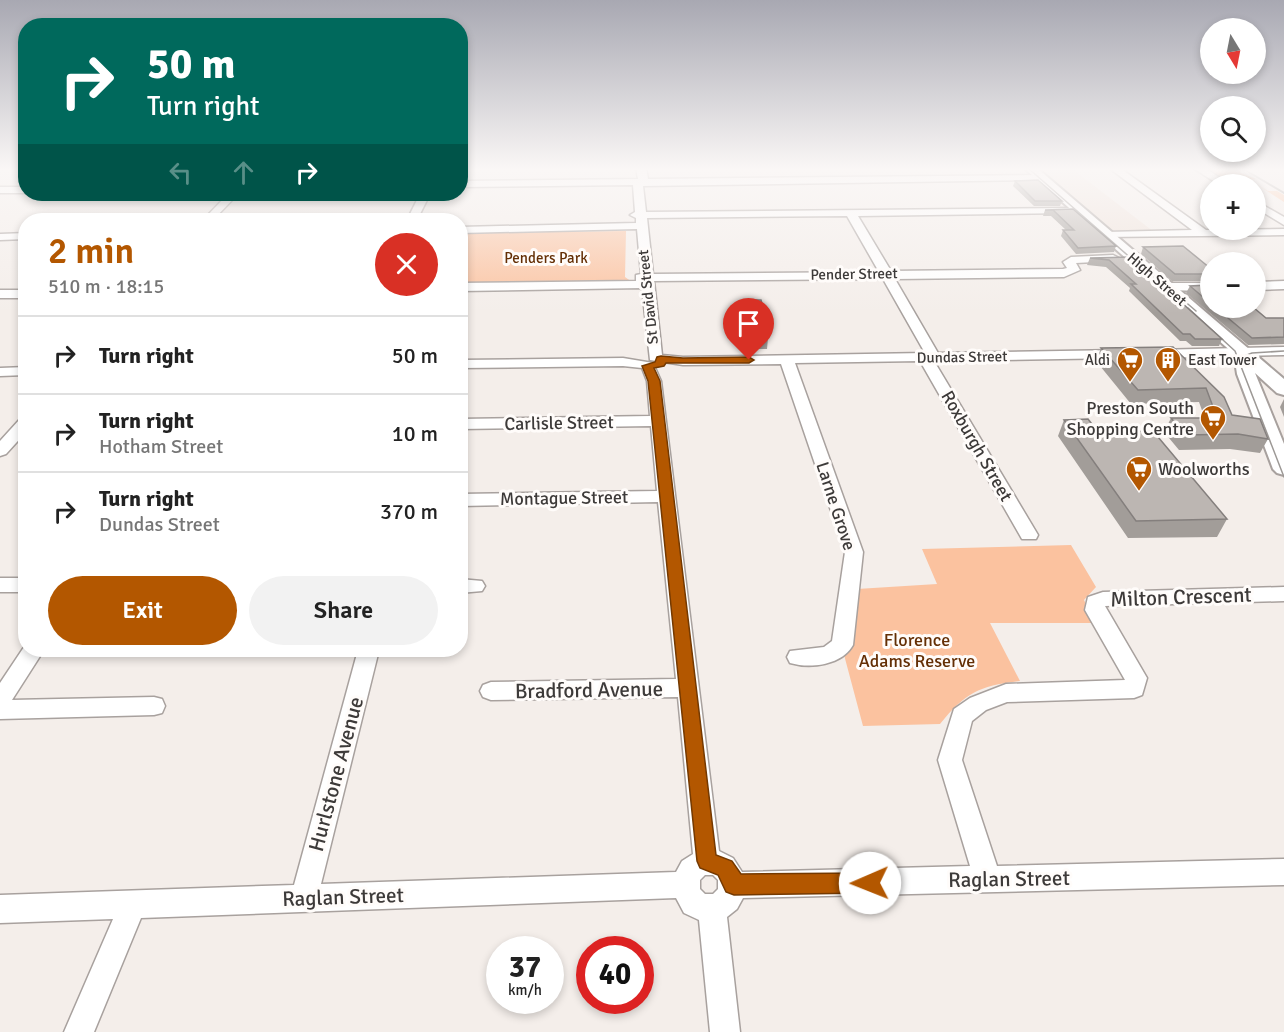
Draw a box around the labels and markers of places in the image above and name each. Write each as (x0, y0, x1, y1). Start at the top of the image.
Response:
pin (723, 298, 774, 360)
supermarket icon: Aldi (1115, 345, 1145, 383)
building icon: East Tower (1153, 345, 1183, 383)
place label: Aldi (1085, 351, 1110, 369)
place label: East Tower (1188, 351, 1257, 369)
place label: Preston South Shopping Centre (1066, 397, 1194, 440)
supermarket icon: Preston South Shopping Centre (1198, 403, 1228, 441)
supermarket icon: Woolworths (1124, 454, 1154, 492)
place label: Woolworths (1158, 458, 1250, 480)

